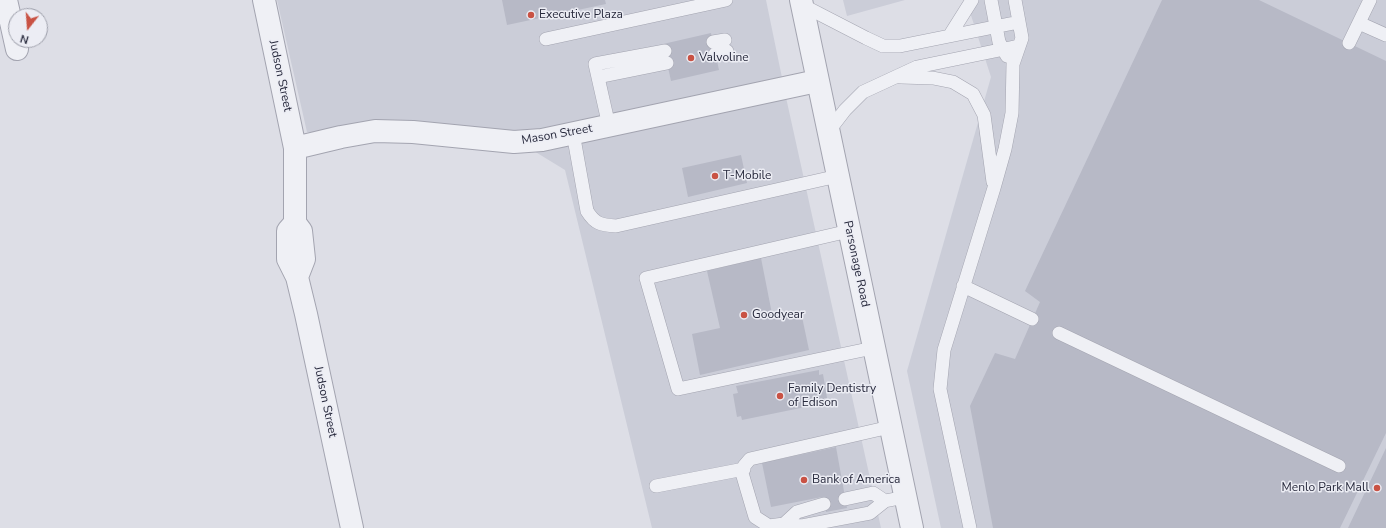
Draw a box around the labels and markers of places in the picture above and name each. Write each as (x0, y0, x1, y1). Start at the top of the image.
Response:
place label: Executive Plaza (539, 8, 623, 22)
marker: Executive Plaza (526, 10, 536, 20)
place label: Valvoline (699, 51, 749, 65)
marker: Valvoline (686, 53, 696, 63)
place label: T-Mobile (723, 169, 771, 183)
marker: T-Mobile (710, 171, 720, 181)
place label: Goodyear (752, 308, 804, 322)
marker: Goodyear (739, 310, 749, 320)
place label: Family Dentistry of Edison (788, 382, 876, 410)
marker: Family Dentistry of Edison (775, 391, 785, 401)
place label: Bank of America (812, 473, 900, 487)
marker: Bank of America (799, 475, 809, 485)
place label: Menlo Park Mall (1282, 481, 1369, 495)
marker: Menlo Park Mall (1372, 483, 1382, 493)

